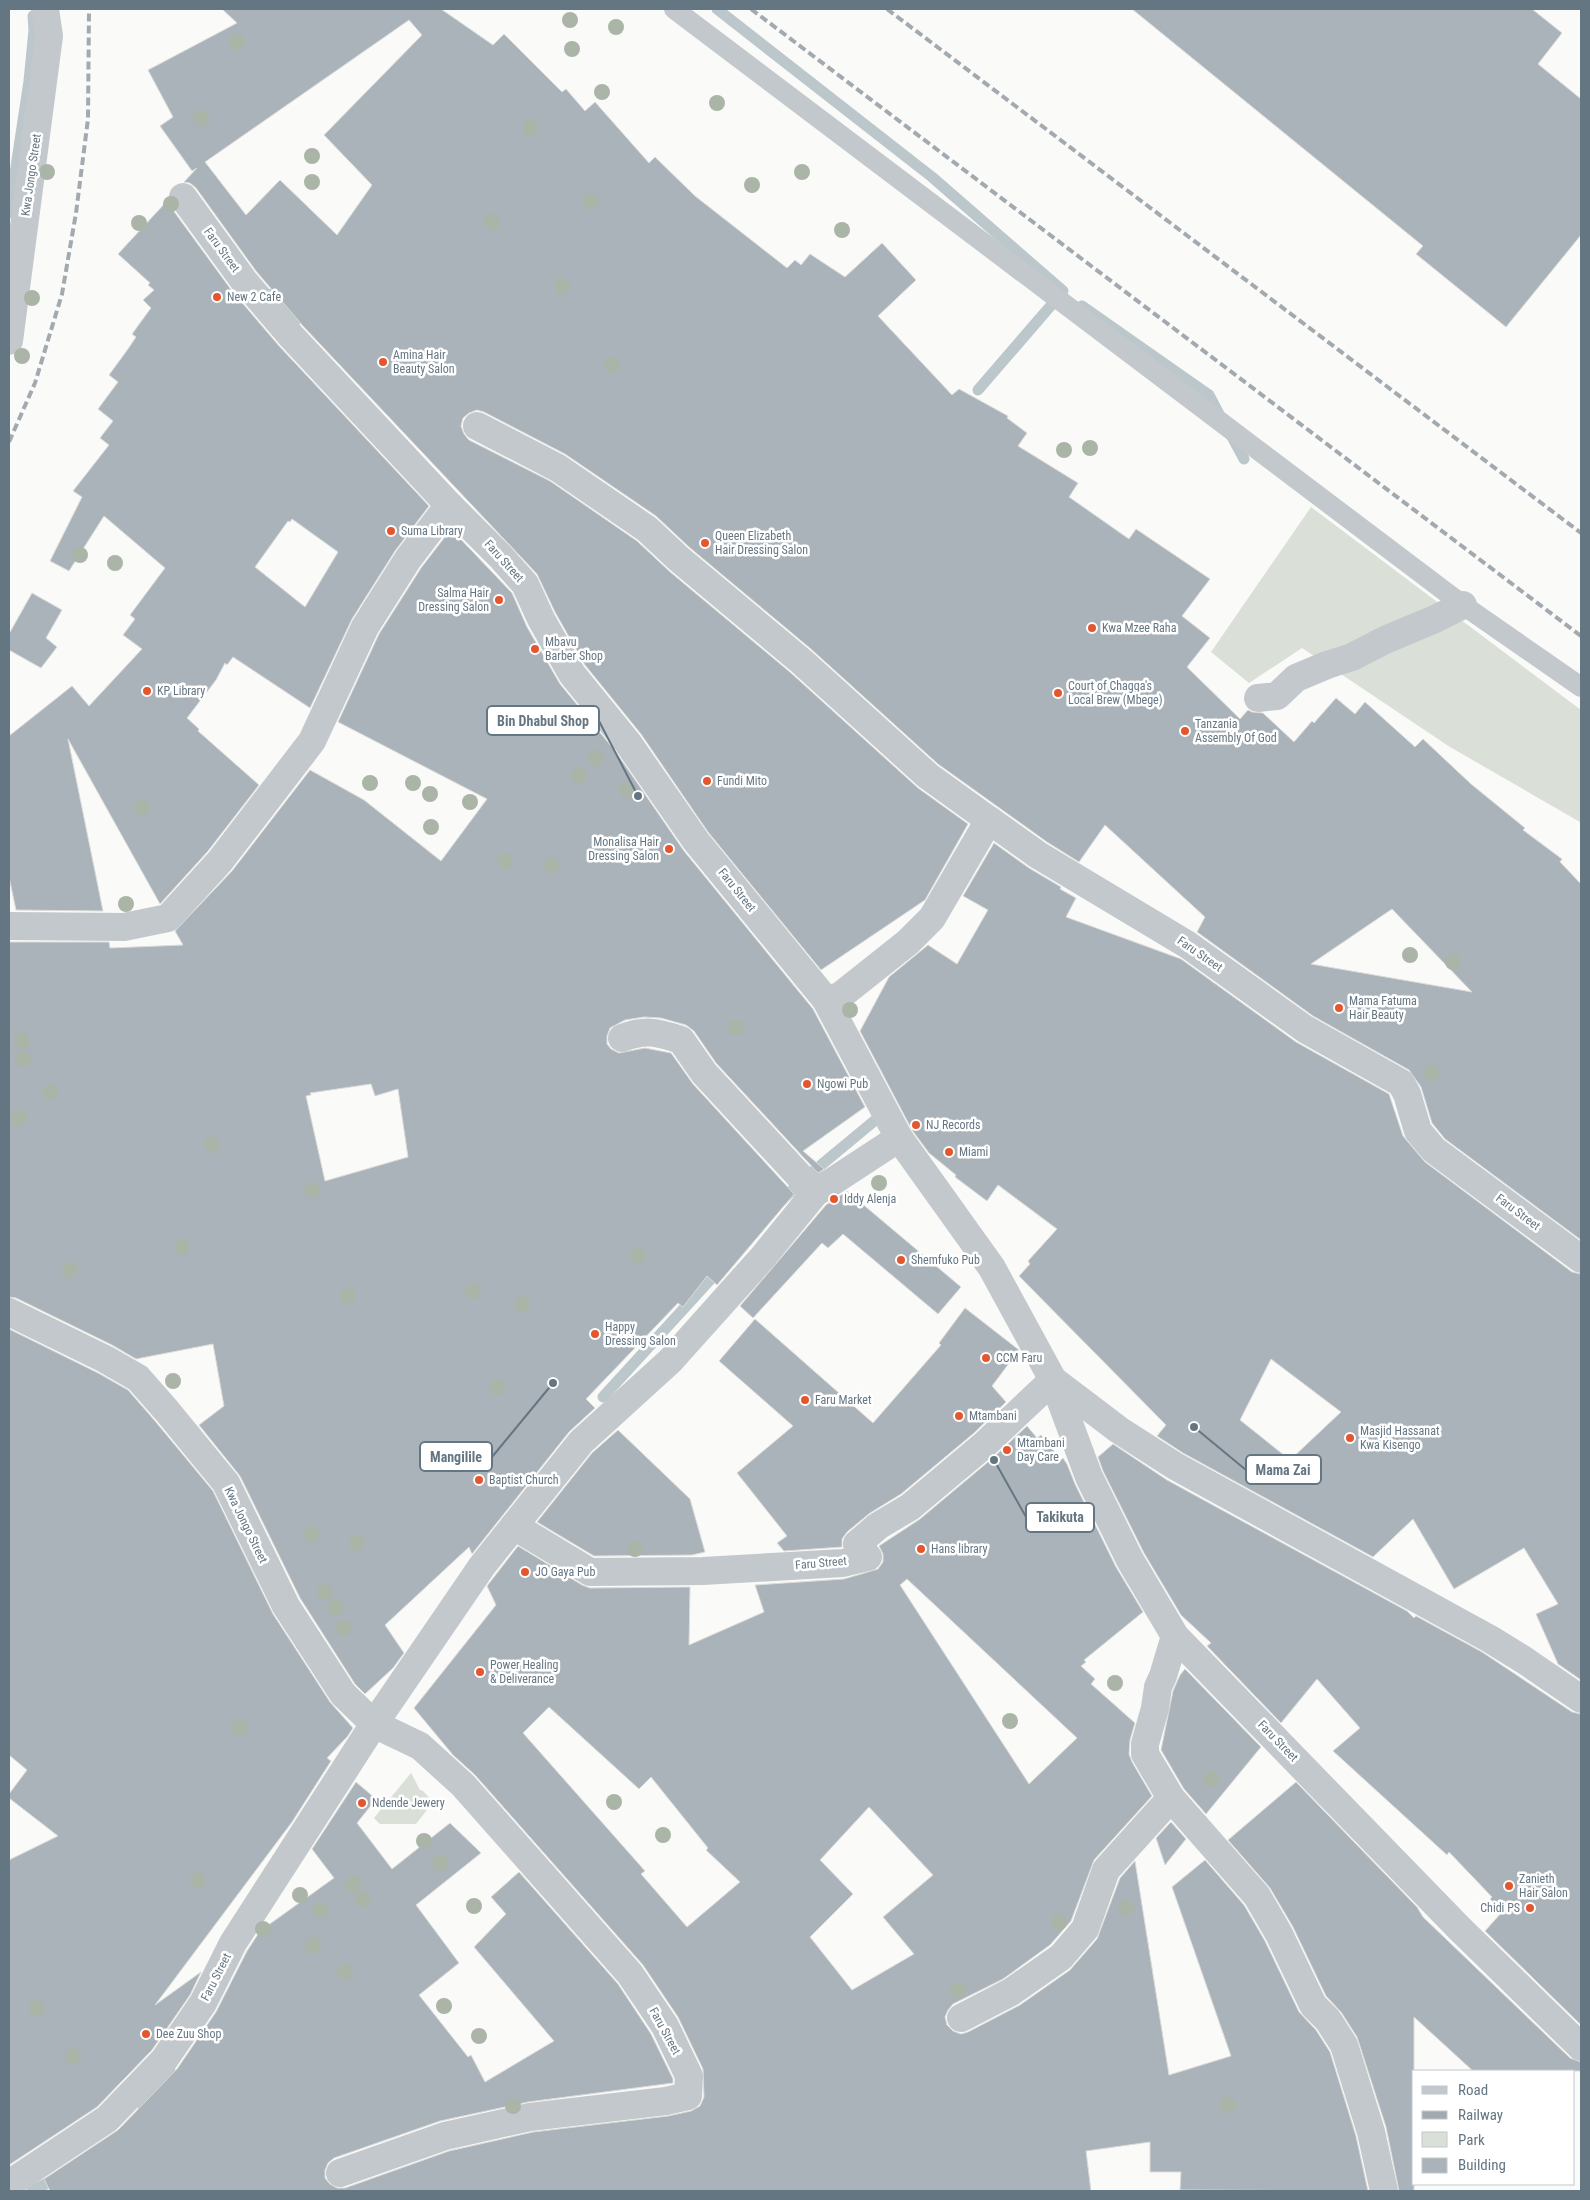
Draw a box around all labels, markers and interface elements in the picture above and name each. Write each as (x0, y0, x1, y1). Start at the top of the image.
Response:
street label: Kwa Jongo Street (18, 133, 44, 217)
street label: Faru Street (201, 225, 243, 275)
place label: New 2 Cafe (227, 290, 281, 304)
marker: New 2 Cafe (211, 291, 223, 303)
place label: Amina Hair Beauty Salon (393, 348, 455, 376)
marker: Amina Hair Beauty Salon (377, 356, 389, 368)
place label: Suma Library (401, 524, 463, 538)
marker: Suma Library (385, 525, 397, 537)
place label: Queen Elizabeth Hair Dressing Salon (715, 529, 808, 557)
street label: Faru Street (482, 537, 527, 585)
marker: Queen Elizabeth Hair Dressing Salon (699, 537, 711, 549)
place label: Salma Hair Dressing Salon (418, 586, 489, 614)
marker: Salma Hair Dressing Salon (493, 594, 505, 606)
place label: Kwa Mzee Raha (1102, 621, 1177, 635)
marker: Kwa Mzee Raha (1086, 622, 1098, 634)
place label: Mbavu Barber Shop (545, 635, 603, 663)
marker: Mbavu Barber Shop (529, 643, 541, 655)
place label: Court of Chagga's Local Brew (Mbege) (1068, 679, 1163, 707)
place label: KP Library (157, 684, 205, 698)
marker: KP Library (141, 685, 153, 697)
marker: Court of Chagga's Local Brew (Mbege) (1052, 687, 1064, 699)
callout: Bin Dhabul Shop (487, 706, 599, 735)
text: Bin Dhabul Shop (497, 713, 589, 729)
place label: Tanzania Assembly Of God (1195, 717, 1277, 745)
marker: Tanzania Assembly Of God (1179, 725, 1191, 737)
place label: Fundi Mito (717, 774, 767, 788)
marker: Fundi Mito (701, 775, 713, 787)
place label: Monalisa Hair Dressing Salon (588, 835, 659, 863)
marker: Monalisa Hair Dressing Salon (663, 843, 675, 855)
street label: Faru Street (715, 866, 759, 915)
street label: Faru Street (1175, 933, 1226, 975)
place label: Mama Fatuma Hair Beauty (1349, 994, 1417, 1022)
marker: Mama Fatuma Hair Beauty (1333, 1002, 1345, 1014)
place label: Ngowi Pub (817, 1077, 868, 1091)
marker: Ngowi Pub (801, 1078, 813, 1090)
place label: NJ Records (926, 1118, 981, 1132)
marker: NJ Records (910, 1119, 922, 1131)
place label: Miami (959, 1145, 988, 1159)
marker: Miami (943, 1146, 955, 1158)
street label: Faru Street (1493, 1191, 1543, 1233)
place label: Iddy Alenja (844, 1192, 896, 1206)
marker: Iddy Alenja (828, 1193, 840, 1205)
place label: Shemfuko Pub (911, 1253, 980, 1267)
marker: Shemfuko Pub (895, 1254, 907, 1266)
place label: Happy Dressing Salon (605, 1320, 676, 1348)
marker: Happy Dressing Salon (589, 1328, 601, 1340)
place label: CCM Faru (996, 1351, 1042, 1365)
marker: CCM Faru (980, 1352, 992, 1364)
place label: Faru Market (815, 1393, 872, 1407)
marker: Faru Market (799, 1394, 811, 1406)
place label: Mtambani (969, 1409, 1017, 1423)
marker: Mtambani (953, 1410, 965, 1422)
place label: Masjid Hassanat Kwa Kisengo (1360, 1424, 1440, 1452)
marker: Masjid Hassanat Kwa Kisengo (1344, 1432, 1356, 1444)
place label: Mtambani Day Care (1017, 1436, 1065, 1464)
callout: Mangilile (420, 1442, 492, 1471)
marker: Mtambani Day Care (1001, 1444, 1013, 1456)
text: Mangilile (430, 1449, 482, 1465)
callout: Mama Zai (1246, 1455, 1321, 1484)
text: Mama Zai (1256, 1462, 1310, 1478)
place label: Baptist Church (489, 1473, 559, 1487)
marker: Baptist Church (473, 1474, 485, 1486)
street label: Kwa Jongo Street (222, 1485, 271, 1566)
callout: Takikuta (1026, 1503, 1094, 1532)
text: Takikuta (1036, 1509, 1084, 1525)
place label: Hans library (931, 1542, 988, 1556)
marker: Hans library (915, 1543, 927, 1555)
street label: Faru Street (795, 1554, 848, 1572)
place label: JO Gaya Pub (535, 1565, 595, 1579)
marker: JO Gaya Pub (519, 1566, 531, 1578)
place label: Power Healing & Deliverance (490, 1658, 559, 1686)
marker: Power Healing & Deliverance (474, 1666, 486, 1678)
street label: Faru Street (1255, 1718, 1301, 1765)
place label: Ndende Jewery (372, 1796, 445, 1810)
marker: Ndende Jewery (356, 1797, 368, 1809)
place label: Zanieth Hair Salon (1519, 1872, 1568, 1900)
marker: Zanieth Hair Salon (1503, 1880, 1515, 1892)
place label: Chidi PS (1480, 1901, 1520, 1915)
marker: Chidi PS (1524, 1902, 1536, 1914)
street label: Faru Street (198, 1950, 234, 2003)
street label: Faru Street (646, 2005, 684, 2057)
place label: Dee Zuu Shop (156, 2027, 221, 2041)
marker: Dee Zuu Shop (140, 2028, 152, 2040)
legend (1412, 2070, 1575, 2185)
text: Road (1458, 2081, 1488, 2099)
text: Railway (1458, 2106, 1503, 2124)
text: Park (1458, 2131, 1485, 2149)
text: Building (1458, 2156, 1506, 2174)

